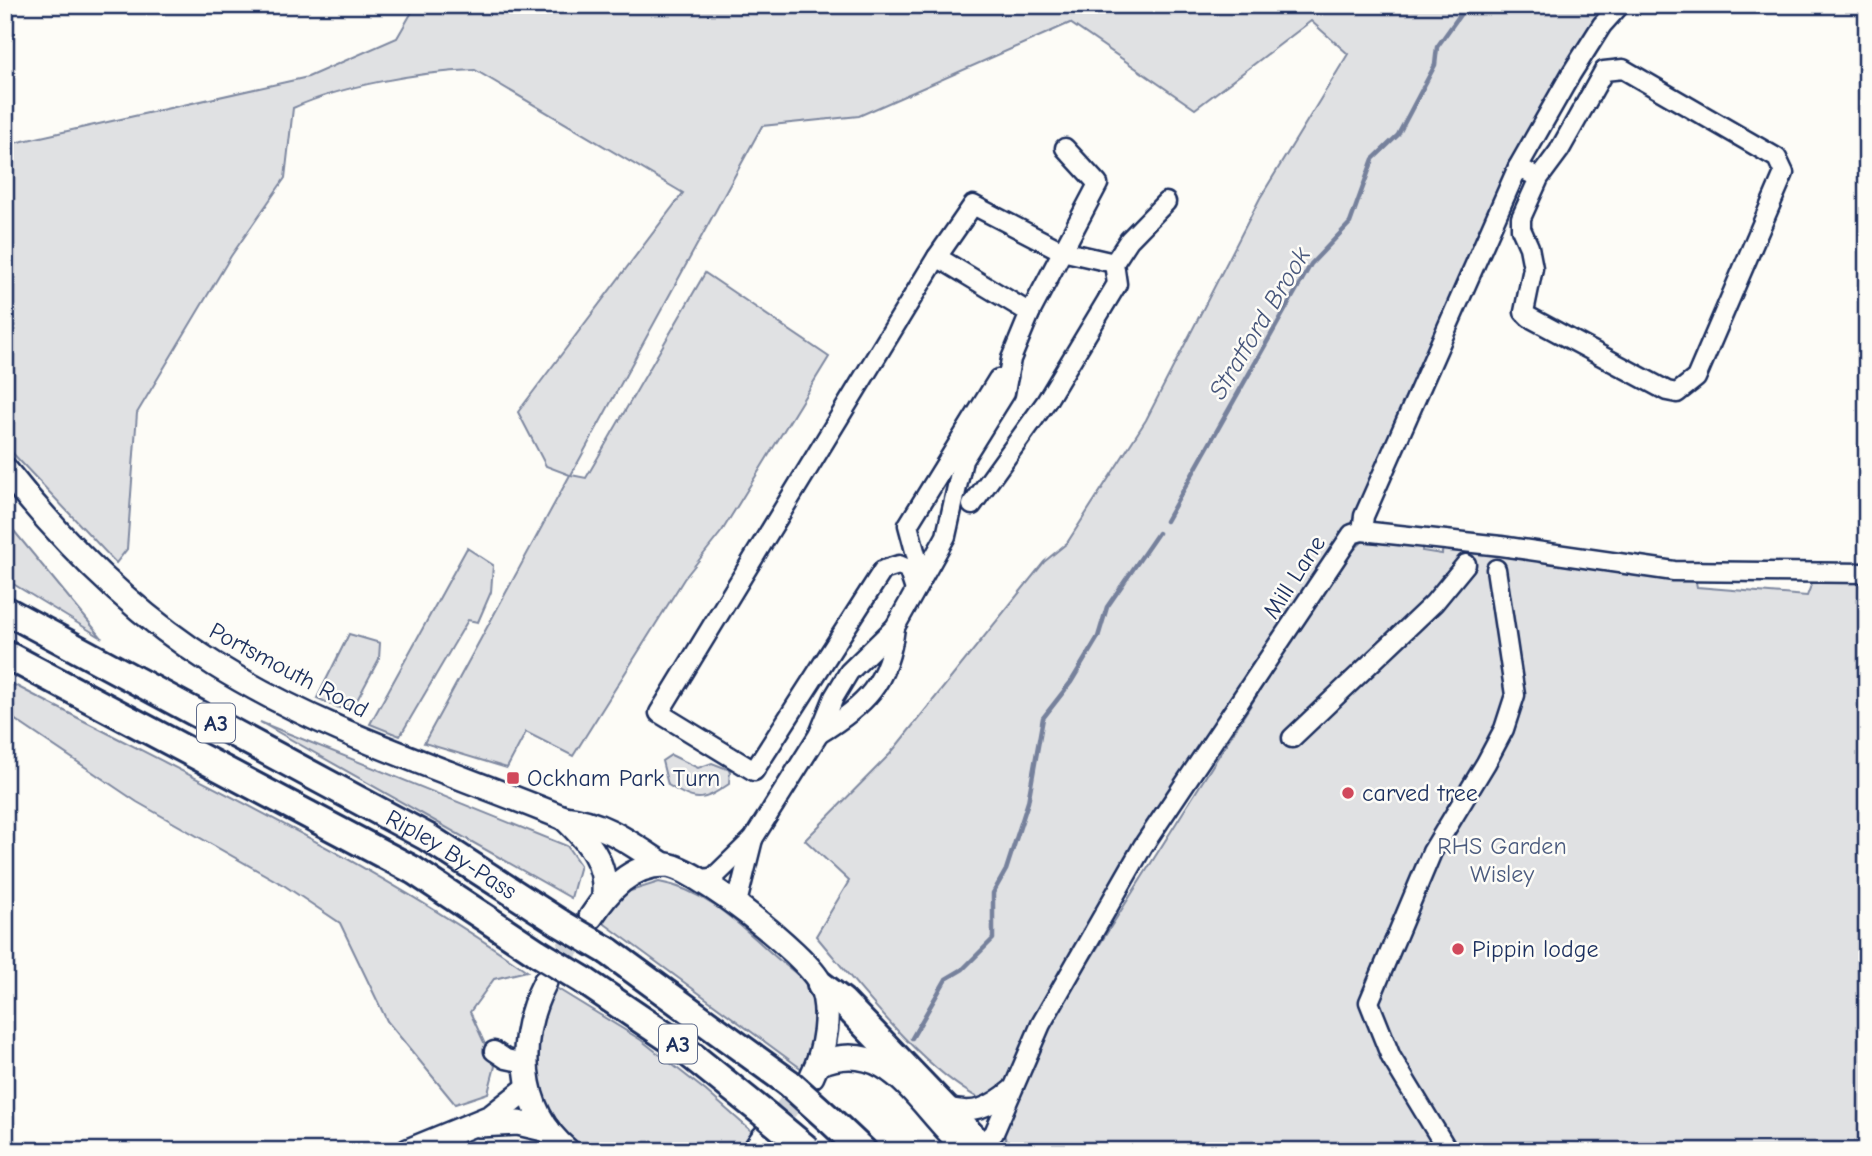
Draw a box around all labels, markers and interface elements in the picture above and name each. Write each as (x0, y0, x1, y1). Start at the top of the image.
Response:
water label: Stratford Brook (1203, 242, 1317, 405)
street label: Mill Lane (1257, 530, 1331, 624)
street label: Portsmouth Road (205, 616, 373, 724)
road number: A3 (197, 704, 235, 743)
place label: Ockham Park Turn (527, 764, 720, 792)
marker: Ockham Park Turn (505, 770, 521, 786)
place label: carved tree (1362, 779, 1478, 807)
marker: carved tree (1340, 785, 1356, 801)
street label: Ripley By-Pass (381, 804, 522, 905)
park label: RHS Garden Wisley (1437, 832, 1567, 888)
place label: Pippin lodge (1472, 935, 1599, 963)
marker: Pippin lodge (1450, 941, 1466, 957)
road number: A3 (659, 1024, 697, 1064)

